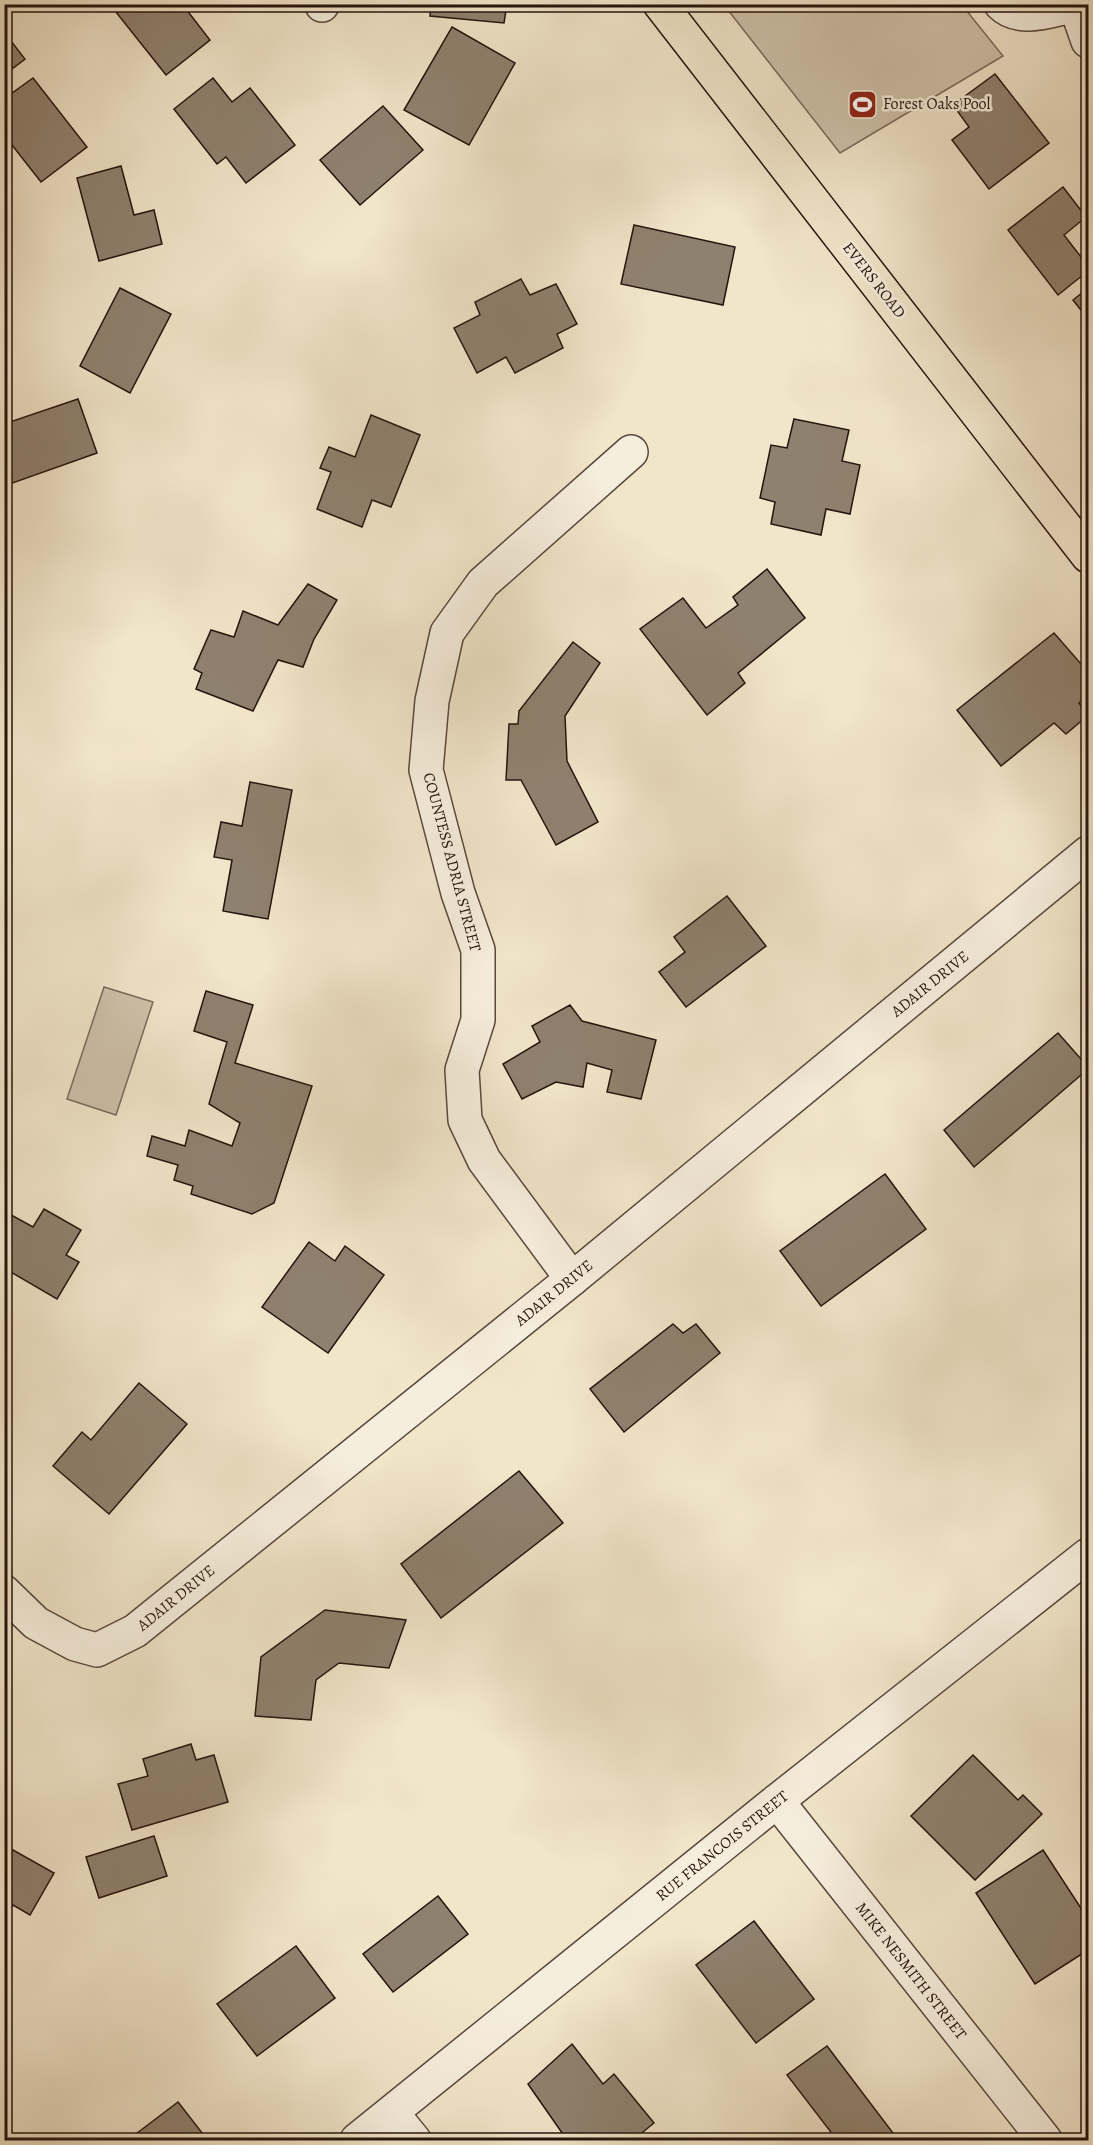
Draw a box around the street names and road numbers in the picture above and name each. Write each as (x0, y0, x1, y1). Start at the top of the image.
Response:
street label: EVERS ROAD (837, 237, 911, 323)
street label: COUNTESS ADRIA STREET (418, 770, 487, 954)
street label: ADAIR DRIVE (886, 946, 974, 1023)
street label: ADAIR DRIVE (510, 1255, 598, 1332)
street label: ADAIR DRIVE (132, 1560, 220, 1637)
street label: RUE FRANCOIS STREET (651, 1785, 793, 1906)
street label: MIKE NESMITH STREET (850, 1898, 972, 2045)

